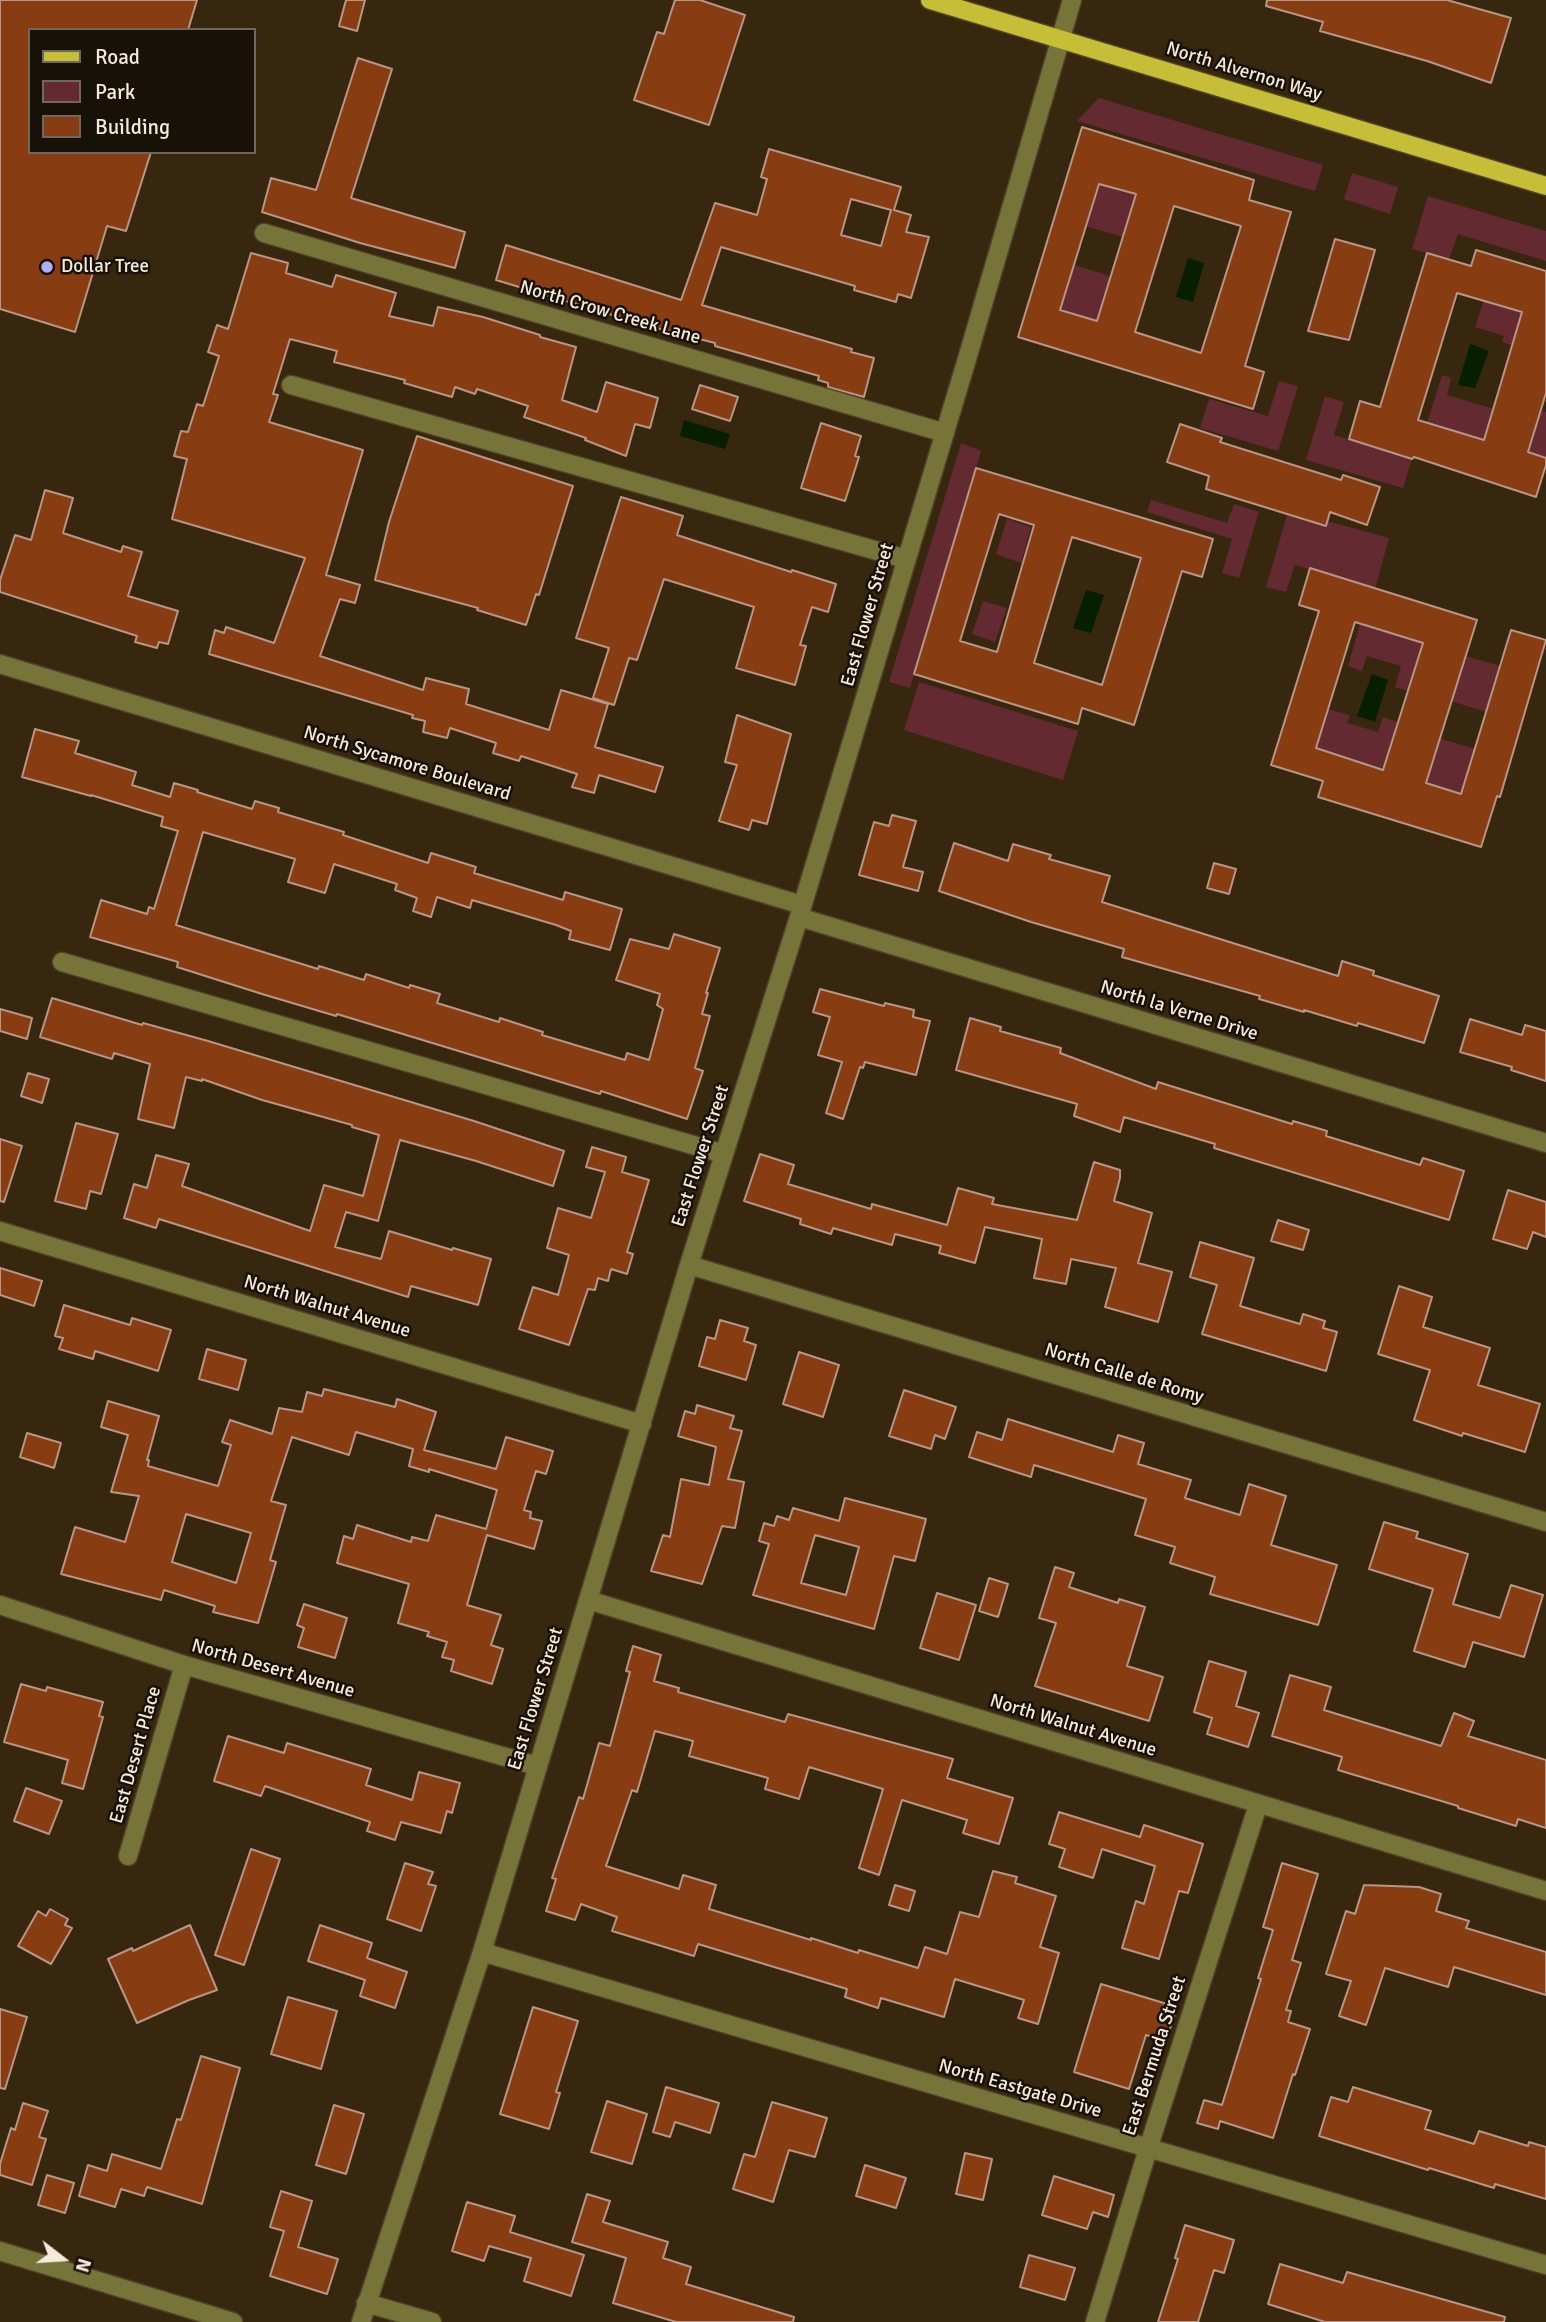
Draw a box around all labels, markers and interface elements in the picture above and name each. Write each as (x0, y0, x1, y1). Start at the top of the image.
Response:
legend (28, 28, 256, 154)
street label: North Alvernon Way (1163, 37, 1325, 107)
text: Road (95, 44, 140, 70)
text: Park (95, 79, 135, 105)
text: Building (95, 114, 170, 140)
place label: Dollar Tree (61, 256, 149, 278)
marker: Dollar Tree (39, 259, 55, 275)
street label: North Crow Creek Lane (517, 276, 703, 350)
street label: East Flower Street (837, 541, 899, 689)
street label: North Sycamore Boulevard (301, 722, 513, 806)
street label: North la Verne Drive (1097, 976, 1261, 1046)
street label: East Flower Street (667, 1082, 735, 1230)
street label: North Walnut Avenue (241, 1271, 413, 1343)
street label: North Calle de Romy (1042, 1339, 1206, 1409)
street label: East Flower Street (503, 1625, 569, 1773)
street label: North Desert Avenue (189, 1635, 357, 1703)
street label: East Desert Place (106, 1684, 166, 1826)
street label: North Walnut Avenue (987, 1690, 1159, 1762)
street label: East Bermuda Street (1118, 1973, 1192, 2139)
street label: North Eastgate Drive (936, 2055, 1104, 2123)
north arrow (28, 2224, 98, 2294)
text: N (70, 2255, 96, 2275)

